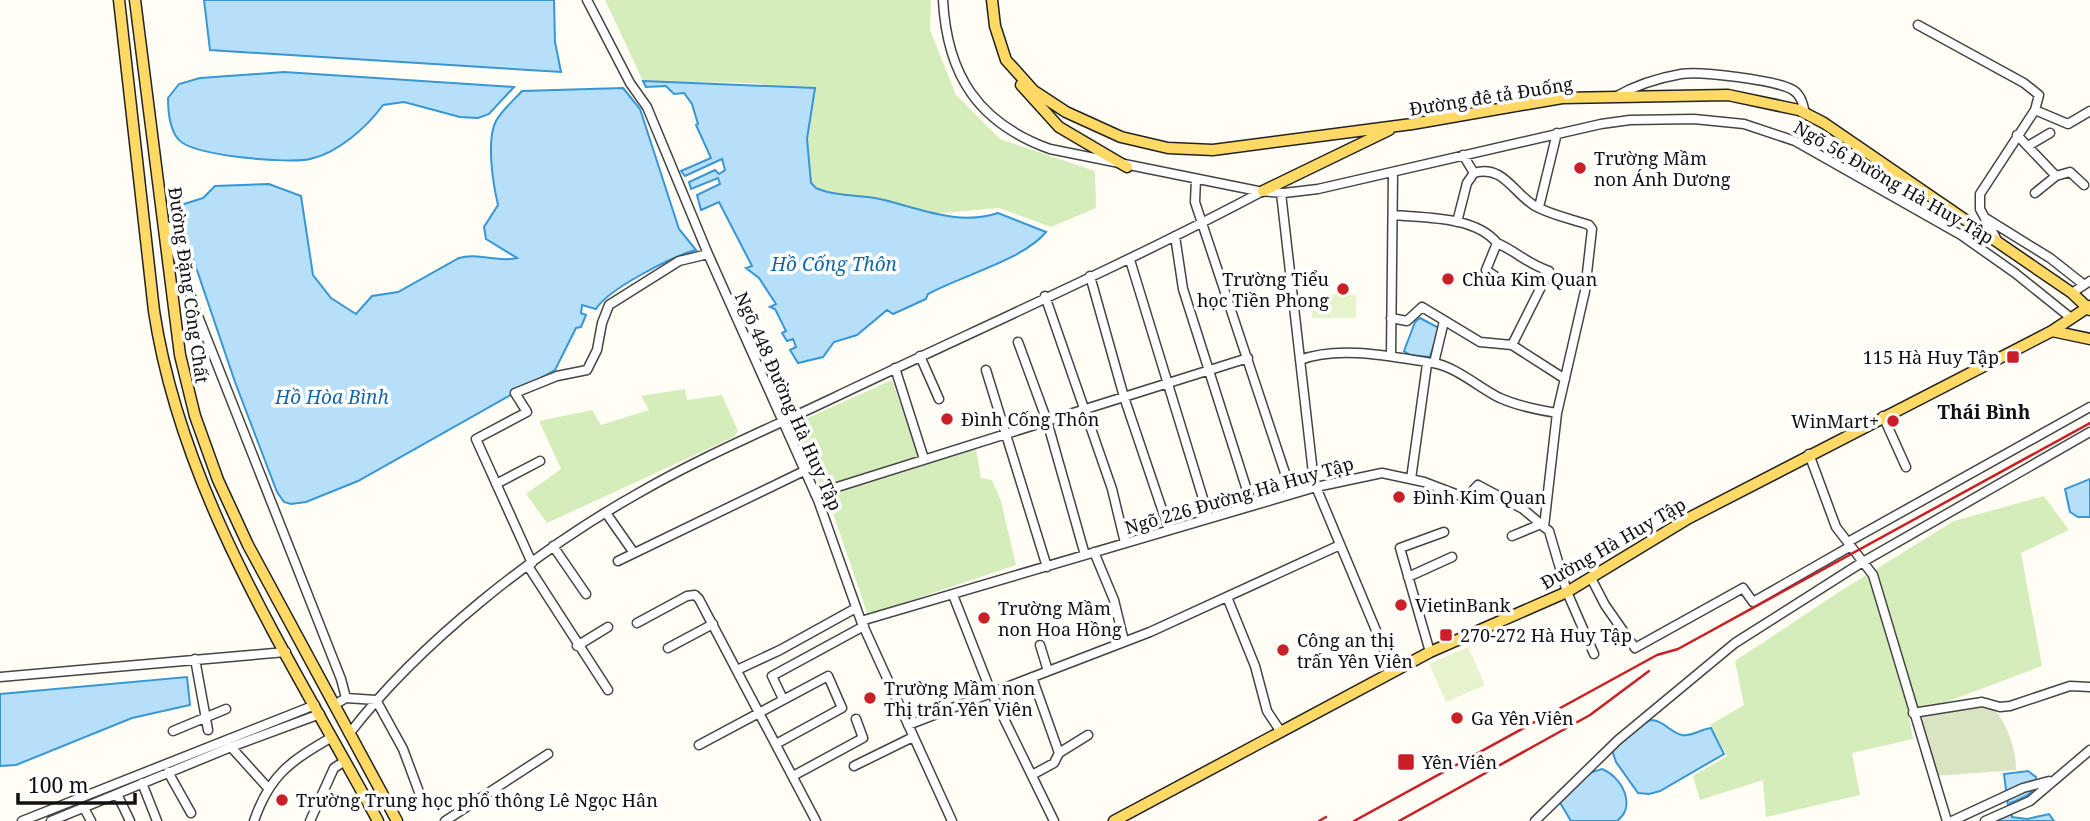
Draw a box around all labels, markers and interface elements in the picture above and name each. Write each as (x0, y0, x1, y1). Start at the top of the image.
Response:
street label: Đường đê tả Đuống (1408, 71, 1575, 121)
street label: Ngõ 56 Đường Hà Huy Tập (1790, 115, 1998, 249)
place label: Trường Mầm non Ánh Dương (1594, 146, 1731, 191)
marker: Trường Mầm non Ánh Dương (1572, 160, 1588, 176)
street label: Đường Đặng Công Chất (163, 185, 215, 385)
water label: Hồ Cống Thôn (770, 251, 898, 277)
place label: Trường Tiểu học Tiền Phong (1197, 267, 1330, 312)
place label: Chùa Kim Quan (1462, 267, 1598, 291)
marker: Chùa Kim Quan (1440, 271, 1456, 287)
marker: Trường Tiểu học Tiền Phong (1335, 281, 1351, 297)
street label: Ngõ 448 Đường Hà Huy Tập (730, 288, 848, 514)
place label: 115 Hà Huy Tập (1863, 345, 1999, 369)
marker: 115 Hà Huy Tập (2005, 349, 2021, 365)
water label: Hồ Hòa Bình (274, 384, 390, 410)
district label: Thái Bình (1938, 399, 2031, 425)
place label: Đình Cống Thôn (961, 407, 1100, 431)
place label: WinMart+ (1791, 409, 1879, 433)
marker: Đình Cống Thôn (939, 411, 955, 427)
marker: WinMart+ (1885, 413, 1901, 429)
street label: Ngõ 226 Đường Hà Huy Tập (1122, 451, 1356, 539)
place label: Đình Kim Quan (1413, 485, 1547, 509)
marker: Đình Kim Quan (1391, 489, 1407, 505)
street label: Đường Hà Huy Tập (1536, 492, 1690, 594)
place label: VietinBank (1415, 593, 1511, 617)
place label: Trường Mầm non Hoa Hồng (998, 596, 1122, 641)
marker: VietinBank (1393, 597, 1409, 613)
marker: Trường Mầm non Hoa Hồng (976, 610, 992, 626)
place label: 270-272 Hà Huy Tập (1460, 623, 1632, 647)
marker: 270-272 Hà Huy Tập (1438, 627, 1454, 643)
place label: Công an thị trấn Yên Viên (1297, 628, 1413, 673)
marker: Công an thị trấn Yên Viên (1275, 642, 1291, 658)
place label: Trường Mầm non Thị trấn Yên Viên (884, 676, 1036, 721)
marker: Trường Mầm non Thị trấn Yên Viên (862, 690, 878, 706)
place label: Ga Yên Viên (1471, 706, 1574, 730)
marker: Ga Yên Viên (1449, 710, 1465, 726)
place label: Yên Viên (1421, 750, 1497, 774)
marker: Yên Viên (1396, 752, 1416, 772)
scale bar (18, 762, 135, 806)
text: 100 m (28, 771, 89, 799)
place label: Trường Trung học phổ thông Lê Ngọc Hân (296, 788, 658, 812)
marker: Trường Trung học phổ thông Lê Ngọc Hân (274, 792, 290, 808)

